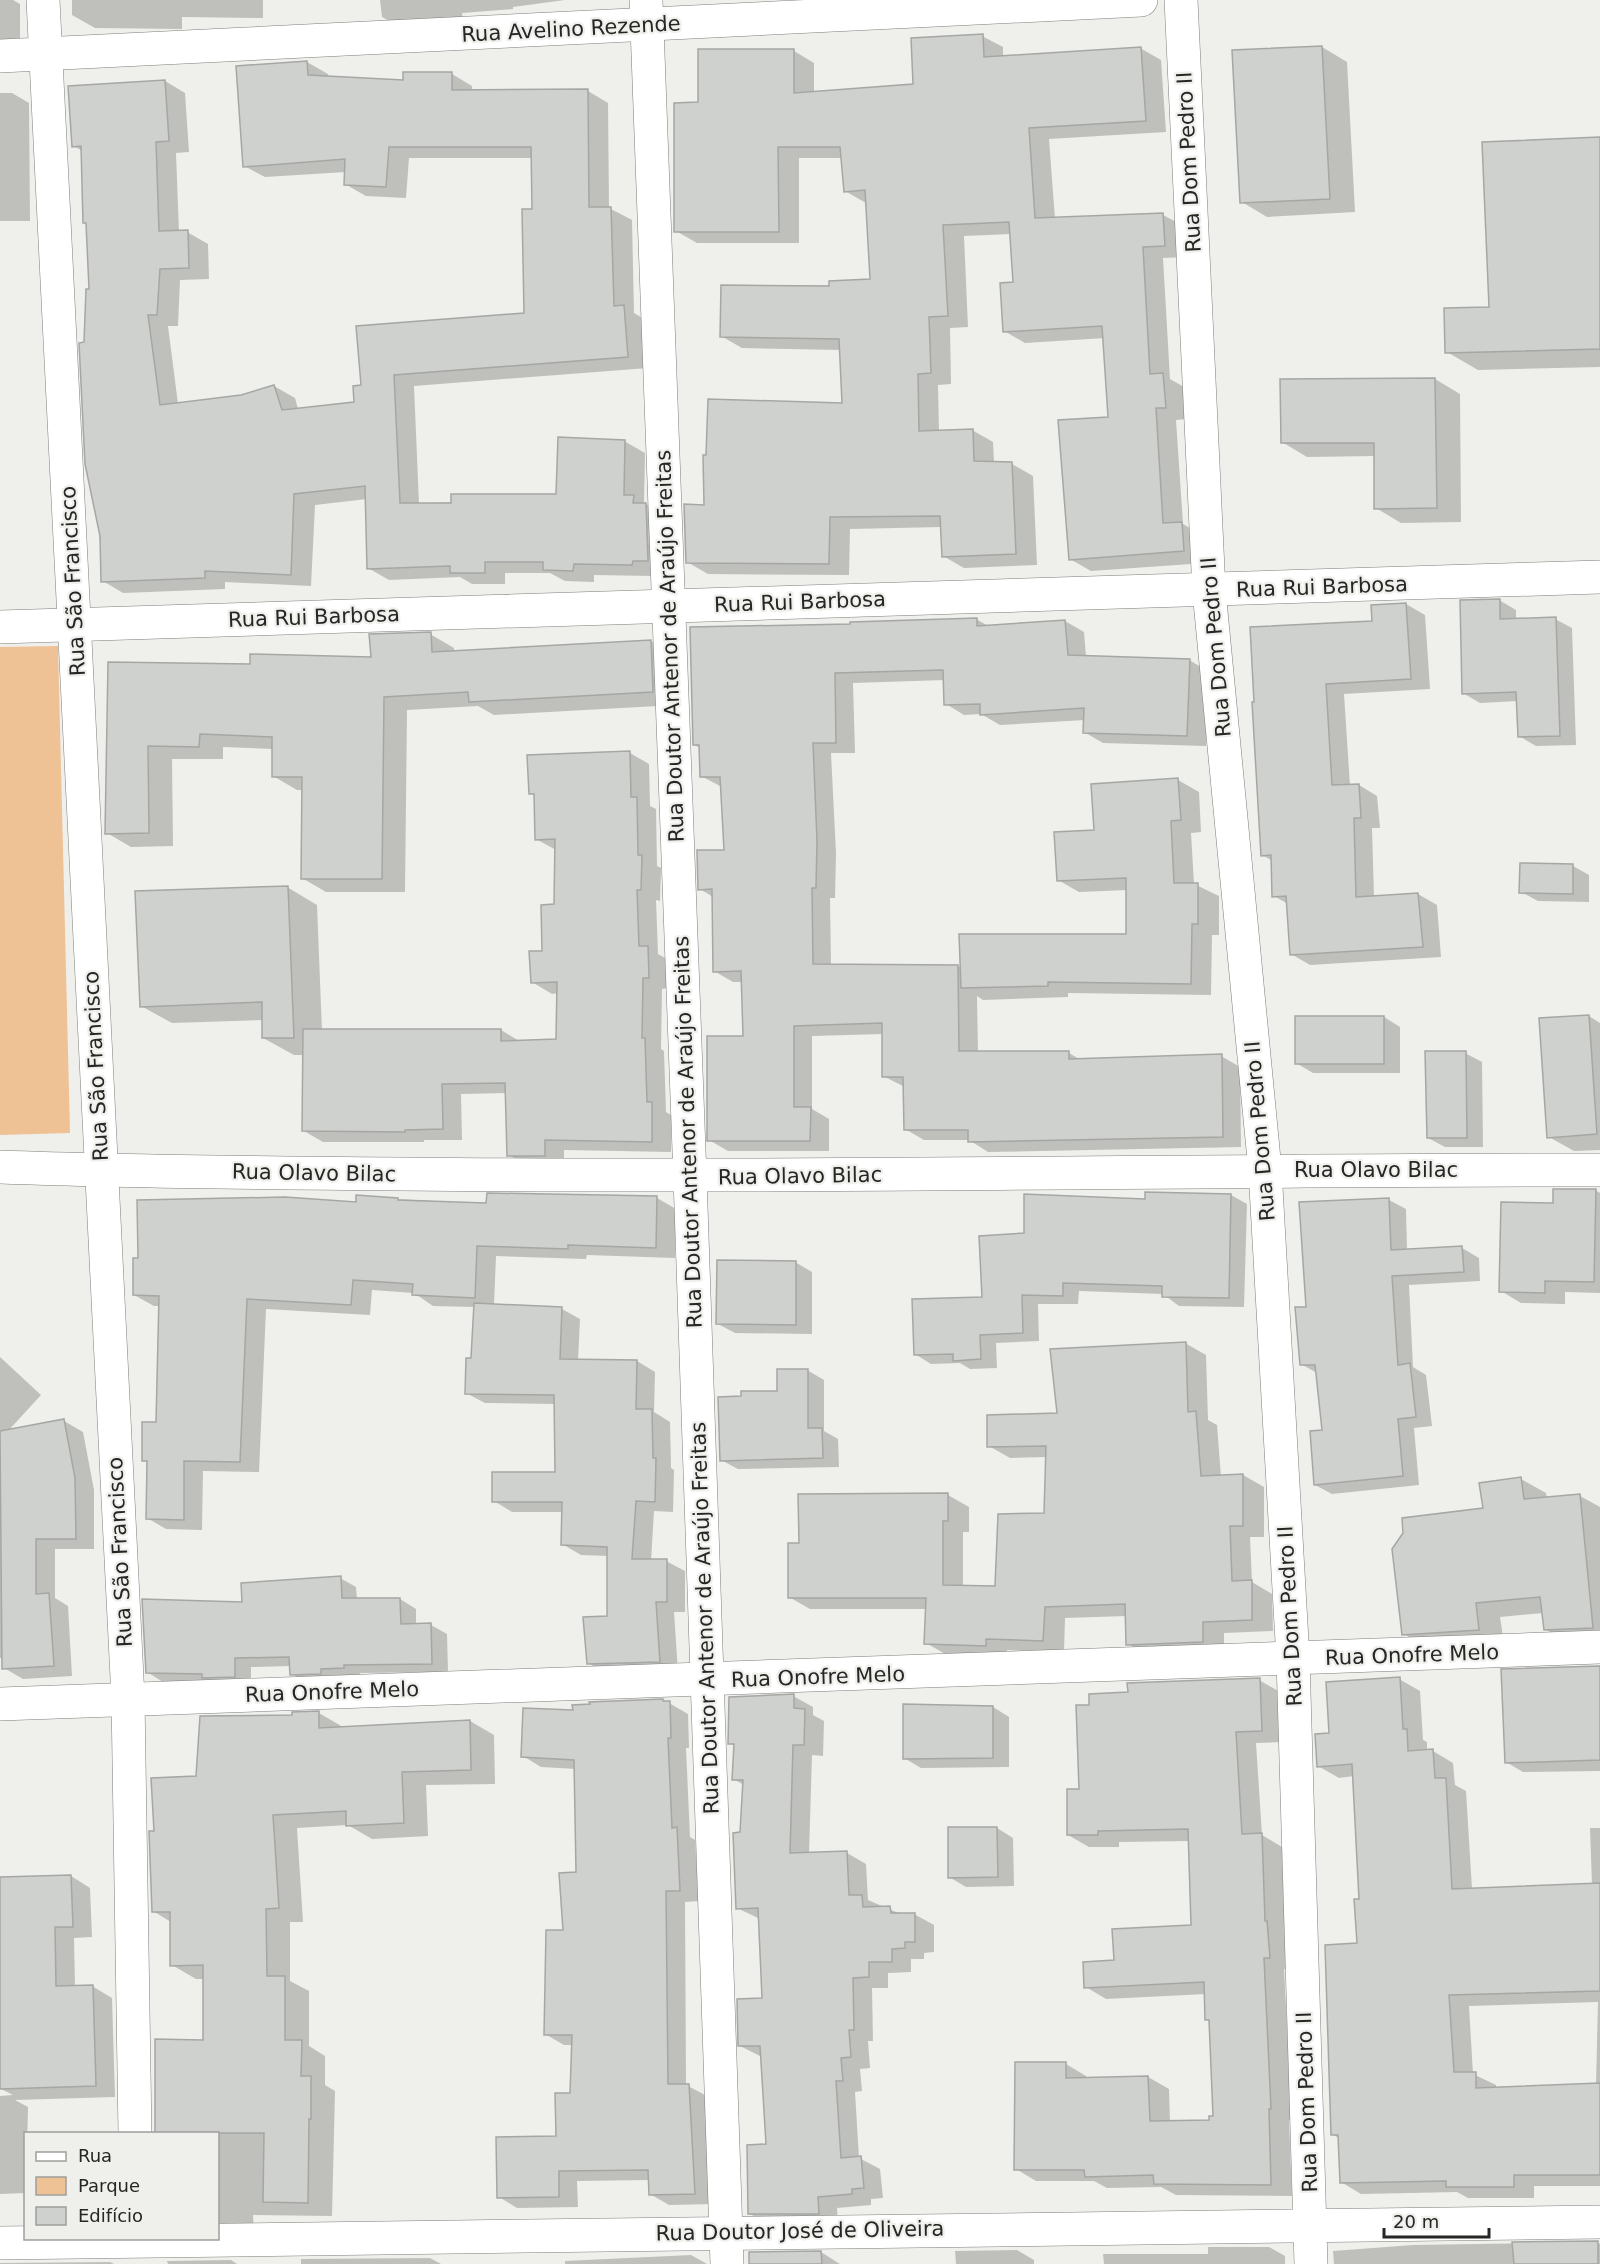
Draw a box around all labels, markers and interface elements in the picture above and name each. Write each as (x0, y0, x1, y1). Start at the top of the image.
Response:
street label: Rua Avelino Rezende (461, 11, 681, 47)
street label: Rua Dom Pedro II (1172, 71, 1206, 253)
street label: Rua Doutor Antenor de Araújo Freitas (651, 449, 689, 843)
street label: Rua São Francisco (56, 485, 90, 677)
street label: Rua Dom Pedro II (1196, 556, 1236, 738)
street label: Rua Rui Barbosa (1236, 572, 1408, 602)
street label: Rua Rui Barbosa (714, 587, 886, 617)
street label: Rua Rui Barbosa (228, 602, 400, 632)
street label: Rua Doutor Antenor de Araújo Freitas (669, 935, 707, 1329)
street label: Rua São Francisco (79, 970, 113, 1162)
street label: Rua Dom Pedro II (1240, 1040, 1280, 1222)
street label: Rua Olavo Bilac (1294, 1158, 1458, 1182)
street label: Rua Olavo Bilac (232, 1160, 396, 1186)
street label: Rua Olavo Bilac (718, 1163, 882, 1189)
street label: Rua Doutor Antenor de Araújo Freitas (686, 1421, 724, 1815)
street label: Rua São Francisco (103, 1456, 137, 1648)
street label: Rua Dom Pedro II (1273, 1525, 1307, 1707)
street label: Rua Onofre Melo (1325, 1640, 1499, 1670)
street label: Rua Onofre Melo (731, 1662, 905, 1692)
street label: Rua Onofre Melo (245, 1677, 419, 1707)
street label: Rua Dom Pedro II (1292, 2011, 1322, 2193)
legend (24, 2132, 219, 2240)
text: Rua (78, 2145, 112, 2166)
text: Parque (78, 2175, 140, 2196)
scale bar (1384, 2201, 1489, 2239)
text: Edifício (78, 2205, 143, 2226)
text: 20 m (1393, 2211, 1439, 2232)
street label: Rua Doutor José de Oliveira (656, 2216, 944, 2246)

